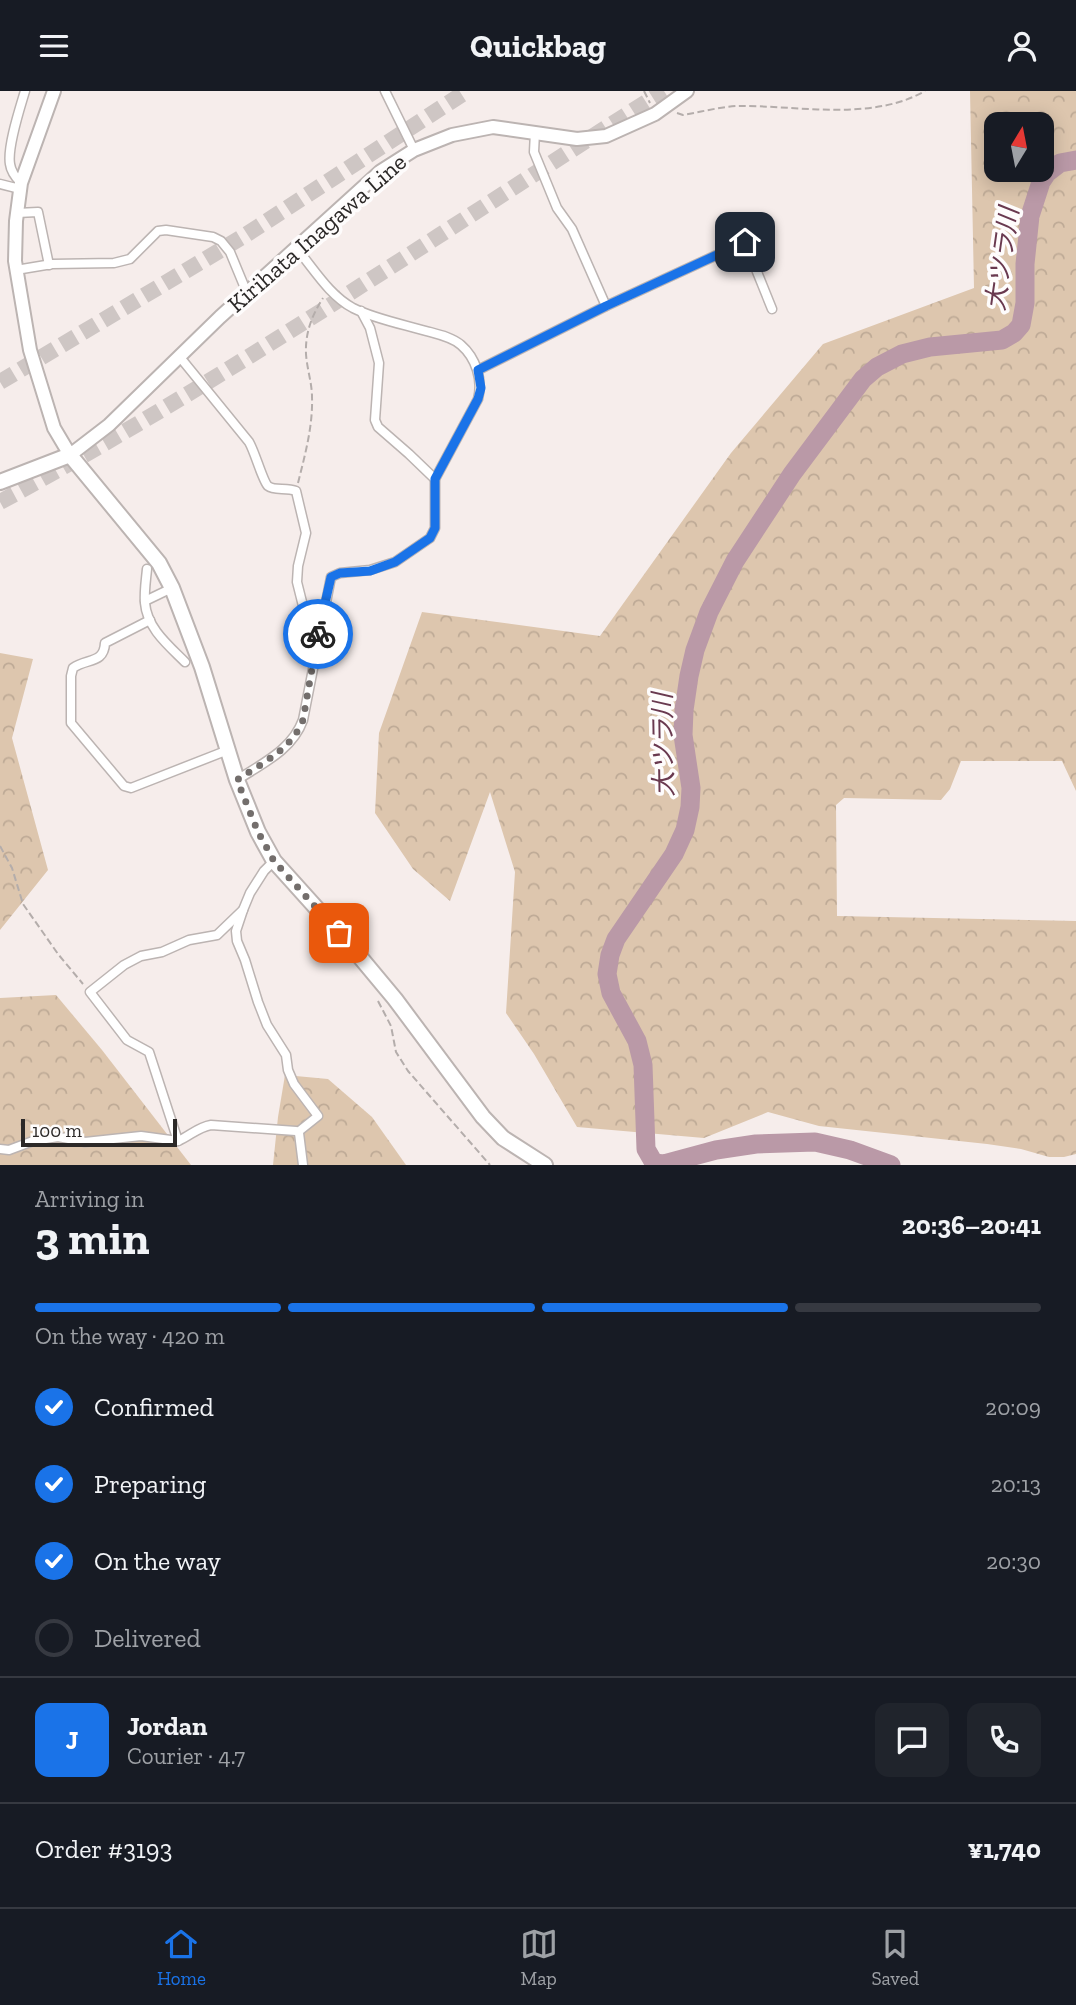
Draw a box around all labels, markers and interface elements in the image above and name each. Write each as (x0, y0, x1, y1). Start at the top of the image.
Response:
icon: menu (35, 27, 73, 65)
text: Quickbag (470, 27, 606, 65)
icon: person (1003, 27, 1041, 65)
north arrow (984, 112, 1054, 182)
map controls (984, 112, 1054, 182)
street label: Kirihata Inagawa Line (221, 147, 412, 318)
water label: 大ツラ川 (979, 202, 1025, 313)
pin (715, 212, 775, 272)
icon: home (726, 223, 764, 261)
courier (283, 599, 353, 669)
icon: bike (299, 615, 337, 653)
water label: 大ツラ川 (646, 690, 680, 797)
pin (309, 903, 369, 963)
icon: bag (320, 914, 358, 952)
scale bar (21, 1116, 177, 1148)
text: 100 m (32, 1119, 82, 1142)
text: Arriving in (35, 1185, 144, 1213)
text: 20:36–20:41 (902, 1209, 1041, 1241)
text: 3 min (35, 1211, 149, 1266)
text: On the way · 420 m (35, 1322, 225, 1350)
icon: check (35, 1388, 73, 1426)
text: Confirmed (94, 1391, 214, 1423)
text: 20:09 (985, 1393, 1041, 1421)
icon: check (35, 1465, 73, 1503)
text: Preparing (94, 1468, 206, 1500)
text: 20:13 (991, 1470, 1041, 1498)
icon: check (35, 1542, 73, 1580)
text: On the way (94, 1545, 221, 1577)
text: 20:30 (986, 1547, 1041, 1575)
text: Delivered (94, 1622, 201, 1654)
button: chat (875, 1703, 949, 1777)
button: phone (967, 1703, 1041, 1777)
text: Jordan (127, 1710, 207, 1742)
text: J (66, 1724, 78, 1756)
text: Courier · 4.7 (127, 1742, 245, 1770)
text: Order #3193 (35, 1833, 172, 1865)
text: ¥1,740 (968, 1833, 1041, 1865)
tab: Home (157, 1925, 206, 1990)
tab: Map (520, 1925, 558, 1990)
tab: Saved (871, 1925, 919, 1990)

